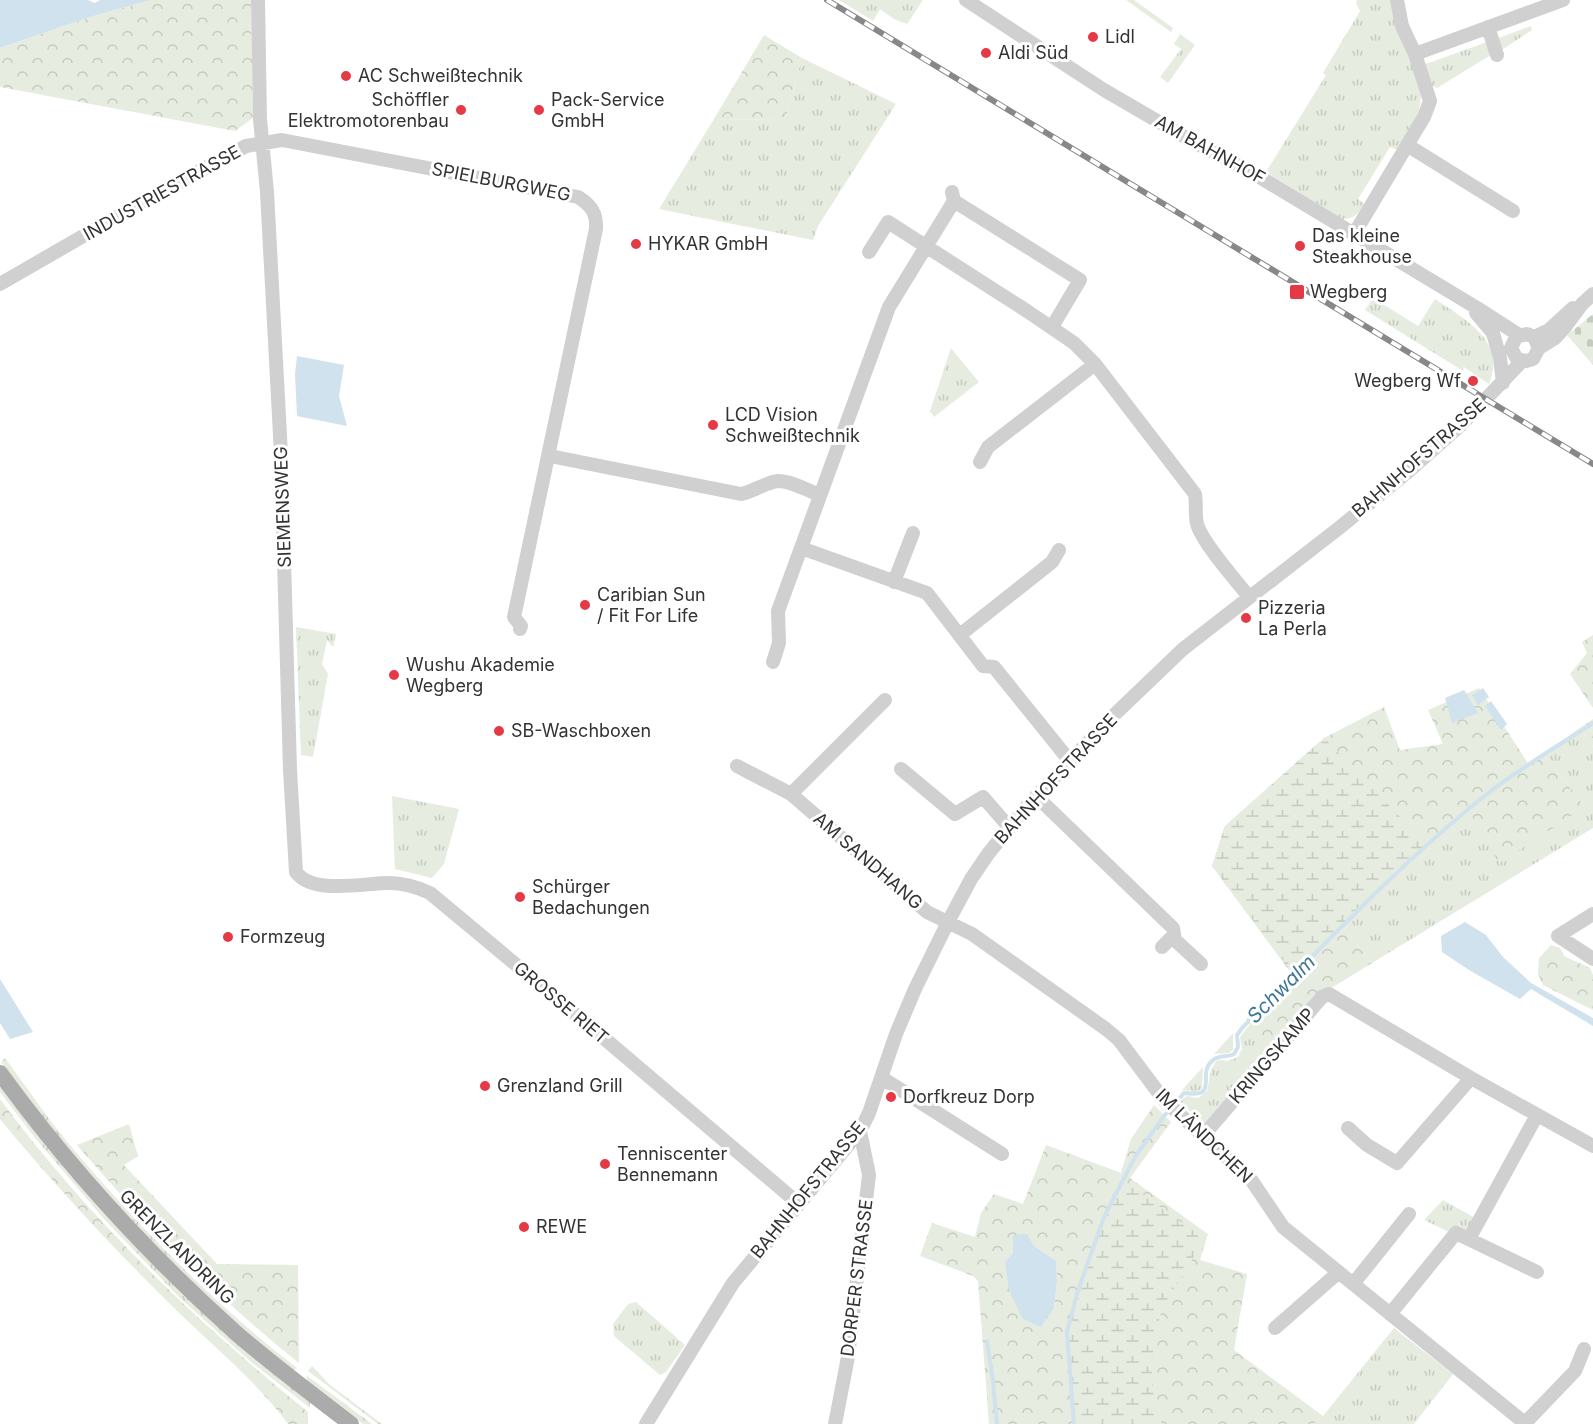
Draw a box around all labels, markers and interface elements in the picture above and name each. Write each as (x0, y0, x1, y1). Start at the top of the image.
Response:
place label: Lidl (1105, 26, 1135, 47)
marker: Lidl (1086, 30, 1100, 44)
place label: Aldi Süd (998, 42, 1068, 63)
marker: Aldi Süd (979, 46, 993, 60)
place label: AC Schweißtechnik (358, 65, 523, 86)
marker: AC Schweißtechnik (339, 69, 353, 83)
place label: Schöffler Elektromotorenbau (288, 89, 449, 131)
place label: Pack-Service GmbH (551, 89, 665, 131)
marker: Schöffler Elektromotorenbau (454, 103, 468, 117)
marker: Pack-Service GmbH (532, 103, 546, 117)
street label: AM BAHNHOF (1152, 111, 1269, 188)
street label: INDUSTRIESTRASSE (80, 141, 244, 244)
street label: SPIELBURGWEG (430, 158, 572, 205)
place label: Das kleine Steakhouse (1312, 225, 1412, 267)
place label: HYKAR GmbH (648, 233, 768, 254)
marker: HYKAR GmbH (629, 237, 643, 251)
marker: Das kleine Steakhouse (1293, 239, 1307, 253)
place label: Wegberg (1310, 281, 1387, 302)
marker: Wegberg (1288, 283, 1306, 301)
place label: Wegberg Wf (1354, 370, 1461, 391)
marker: Wegberg Wf (1466, 374, 1480, 388)
street label: BAHNHOFSTRASSE (1348, 394, 1490, 521)
place label: LCD Vision Schweißtechnik (725, 404, 860, 446)
marker: LCD Vision Schweißtechnik (706, 418, 720, 432)
street label: SIEMENSWEG (270, 446, 295, 568)
place label: Caribian Sun / Fit For Life (597, 584, 706, 626)
place label: Pizzeria La Perla (1258, 597, 1327, 639)
marker: Caribian Sun / Fit For Life (578, 598, 592, 612)
marker: Pizzeria La Perla (1239, 611, 1253, 625)
place label: Wushu Akademie Wegberg (406, 654, 555, 696)
marker: Wushu Akademie Wegberg (387, 668, 401, 682)
street label: BAHNHOFSTRASSE (990, 709, 1121, 848)
place label: SB-Waschboxen (511, 720, 651, 741)
marker: SB-Waschboxen (492, 724, 506, 738)
street label: AM SANDHANG (810, 808, 927, 914)
place label: Schürger Bedachungen (532, 876, 650, 918)
marker: Schürger Bedachungen (513, 890, 527, 904)
place label: Formzeug (240, 926, 325, 947)
marker: Formzeug (221, 930, 235, 944)
water label: Schwalm (1242, 950, 1320, 1028)
street label: GROSSE RIET (510, 957, 613, 1048)
street label: KRINGSKAMP (1225, 1004, 1319, 1108)
place label: Grenzland Grill (497, 1075, 623, 1096)
marker: Grenzland Grill (478, 1079, 492, 1093)
street label: IM LÄNDCHEN (1152, 1084, 1258, 1187)
place label: Dorfkreuz Dorp (903, 1086, 1035, 1107)
marker: Dorfkreuz Dorp (884, 1090, 898, 1104)
street label: BAHNHOFSTRASSE (746, 1117, 869, 1262)
place label: Tenniscenter Bennemann (617, 1143, 727, 1185)
marker: Tenniscenter Bennemann (598, 1157, 612, 1171)
street label: GRENZLANDRING (116, 1185, 239, 1308)
street label: DORPER STRASSE (836, 1198, 877, 1358)
place label: REWE (536, 1216, 587, 1237)
marker: REWE (517, 1220, 531, 1234)

